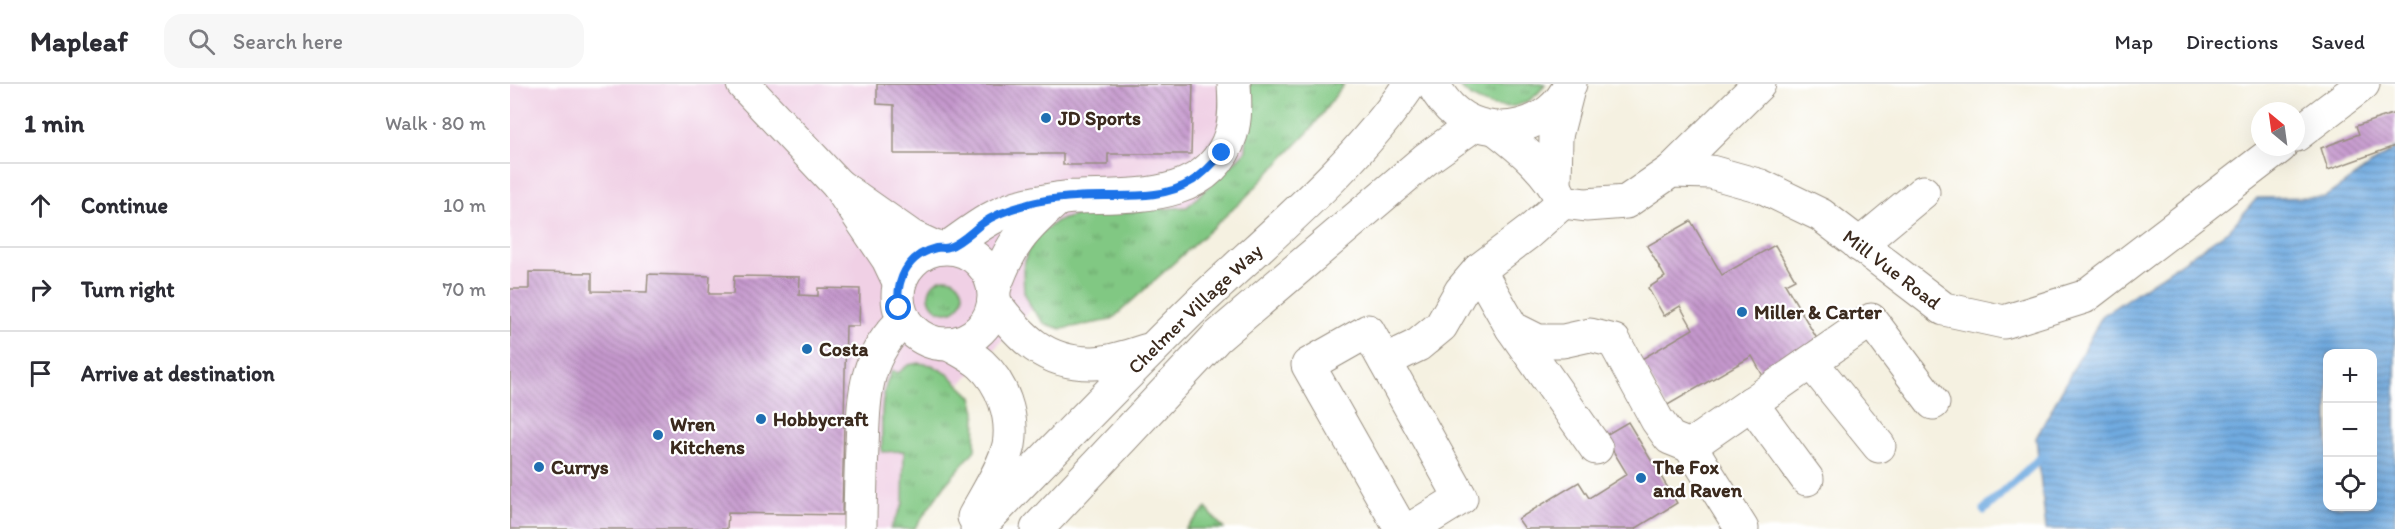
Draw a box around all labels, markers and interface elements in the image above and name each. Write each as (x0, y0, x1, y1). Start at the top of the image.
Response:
search box (164, 14, 584, 68)
text: Mapleaf (30, 24, 128, 58)
icon: search (185, 25, 218, 58)
text: Search here (233, 28, 343, 55)
text: Map (2115, 29, 2153, 54)
text: Directions (2186, 29, 2278, 54)
text: Saved (2311, 29, 2365, 54)
north arrow (2251, 102, 2305, 156)
place label: JD Sports (1057, 106, 1141, 131)
text: 1 min (24, 107, 84, 139)
text: Walk · 80 m (385, 111, 486, 135)
marker: JD Sports (1039, 111, 1053, 125)
route end (1208, 139, 1234, 165)
icon: ahead (24, 189, 57, 222)
text: Continue (81, 192, 168, 219)
text: 10 m (443, 193, 486, 217)
street label: Mill Vue Road (1838, 224, 1946, 314)
street label: Chelmer Village Way (1123, 238, 1268, 379)
icon: right (24, 273, 57, 306)
text: Turn right (81, 276, 175, 303)
text: 70 m (442, 277, 486, 301)
route start (885, 294, 911, 320)
place label: Miller & Carter (1754, 300, 1883, 324)
marker: Miller & Carter (1735, 305, 1749, 319)
place label: Costa (819, 337, 868, 361)
marker: Costa (800, 342, 814, 356)
map controls (2323, 349, 2377, 511)
button: + (2323, 349, 2377, 403)
icon: arrive (24, 357, 57, 390)
text: Arrive at destination (81, 360, 275, 387)
button: − (2323, 403, 2377, 457)
place label: Hobbycraft (773, 407, 869, 432)
place label: Wren Kitchens (670, 412, 745, 459)
marker: Hobbycraft (754, 412, 768, 426)
marker: Wren Kitchens (651, 428, 665, 442)
place label: Currys (551, 455, 609, 480)
place label: The Fox and Raven (1652, 455, 1743, 502)
button: locate (2323, 457, 2377, 511)
marker: Currys (532, 460, 546, 474)
marker: The Fox and Raven (1634, 471, 1648, 485)

